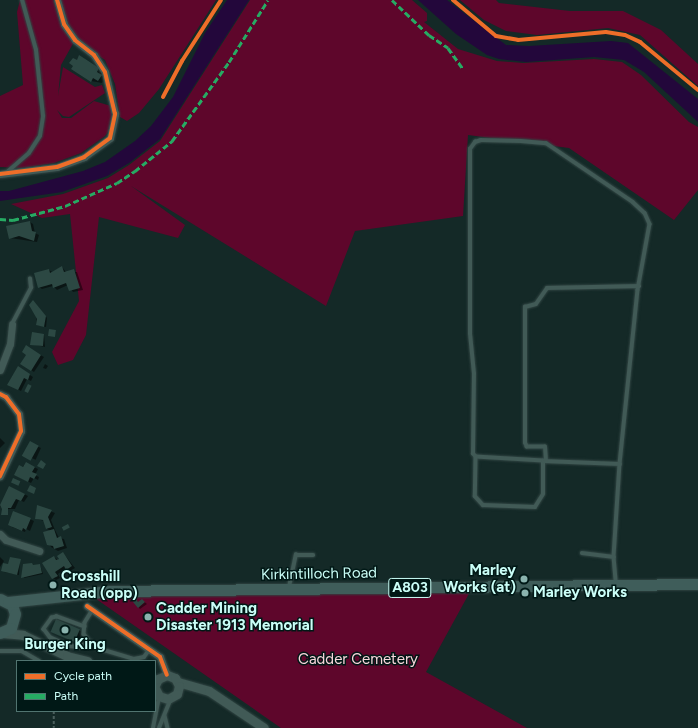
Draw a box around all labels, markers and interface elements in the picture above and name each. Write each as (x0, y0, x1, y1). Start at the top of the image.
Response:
place label: Marley Works (at) (444, 561, 516, 596)
street label: Kirkintilloch Road (261, 564, 377, 584)
place label: Crosshill Road (opp) (61, 567, 138, 602)
marker: Marley Works (at) (519, 574, 529, 584)
road number: A803 (388, 576, 432, 600)
marker: Crosshill Road (opp) (48, 580, 58, 590)
place label: Marley Works (533, 584, 627, 602)
marker: Marley Works (520, 588, 530, 598)
place label: Cadder Mining Disaster 1913 Memorial (156, 599, 313, 634)
marker: Cadder Mining Disaster 1913 Memorial (143, 612, 153, 622)
marker: Burger King (60, 625, 70, 635)
place label: Burger King (24, 636, 106, 654)
park label: Cadder Cemetery (298, 651, 418, 669)
legend (16, 660, 156, 712)
text: Cycle path (54, 669, 112, 683)
text: Path (54, 689, 78, 703)

